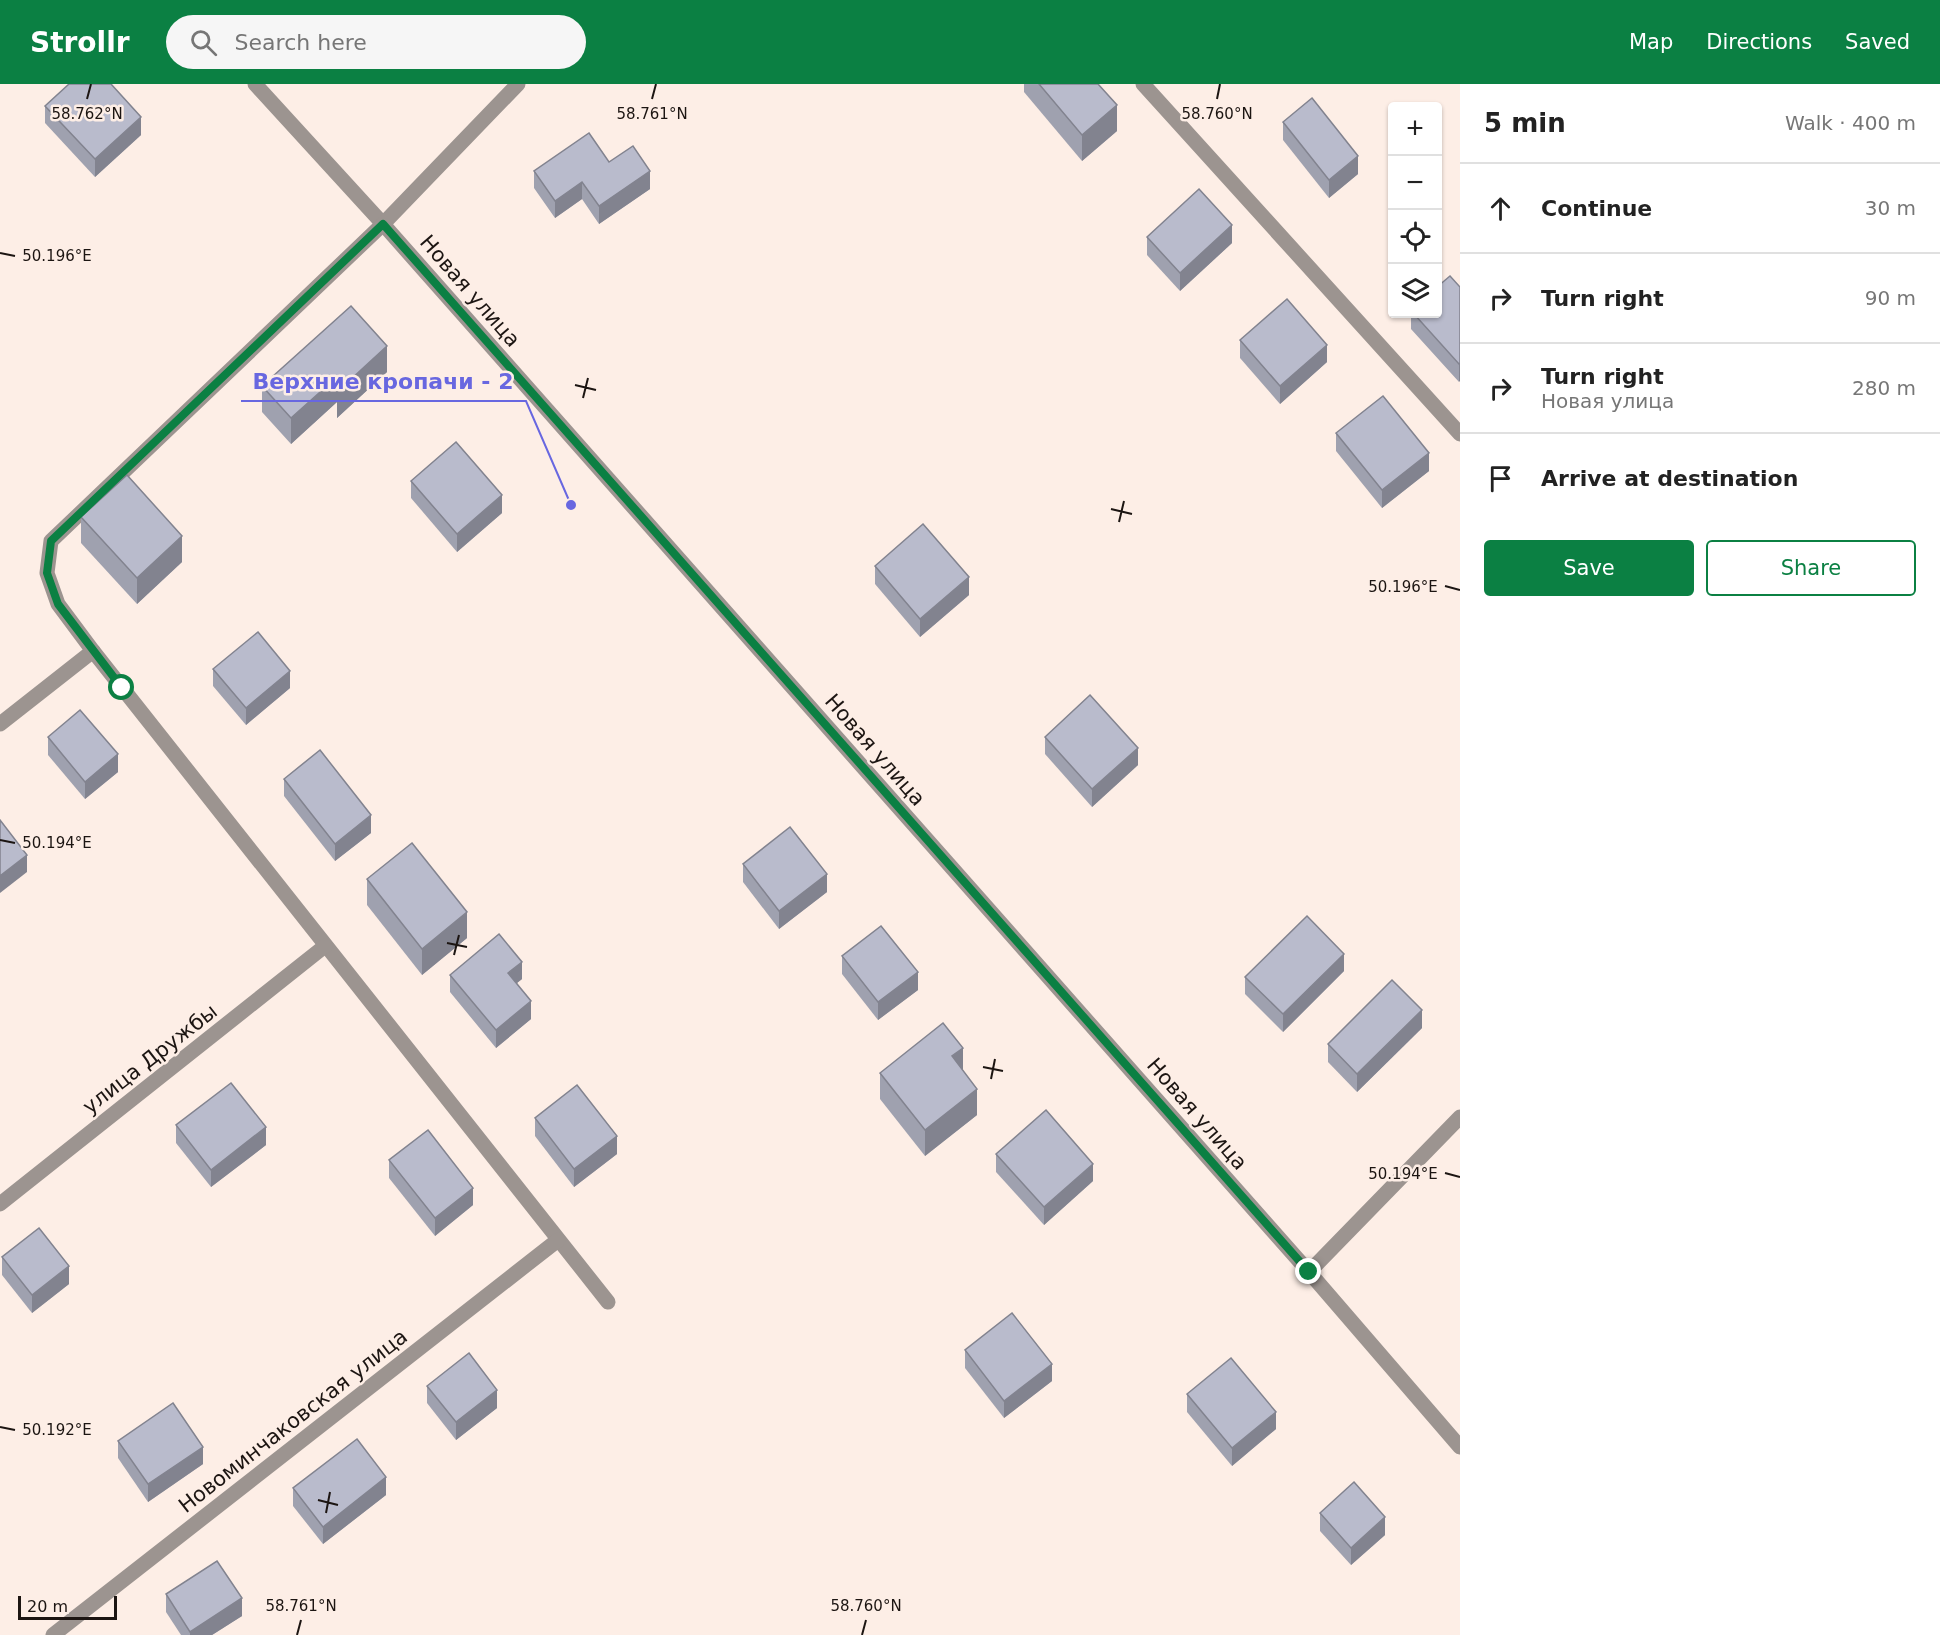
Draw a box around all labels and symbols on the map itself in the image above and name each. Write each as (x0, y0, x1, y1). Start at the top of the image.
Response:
text: 58.762°N (51, 105, 123, 123)
text: 58.761°N (616, 105, 688, 123)
text: 58.760°N (1181, 105, 1253, 123)
street label: Новая улица (415, 230, 525, 352)
text: 50.196°E (22, 247, 92, 265)
callout: Верхние кропачи - 2 (241, 361, 526, 401)
text: Верхние кропачи - 2 (253, 369, 513, 394)
text: 50.196°E (1368, 578, 1438, 596)
route start (108, 674, 134, 700)
street label: Новая улица (820, 689, 930, 811)
text: 50.194°E (22, 834, 92, 852)
street label: улица Дружбы (78, 999, 222, 1119)
street label: Новая улица (1142, 1053, 1252, 1175)
text: 50.194°E (1368, 1165, 1438, 1183)
route end (1295, 1258, 1321, 1284)
street label: Новоминчаковская улица (174, 1324, 412, 1518)
text: 50.192°E (22, 1421, 92, 1439)
scale bar (18, 1593, 117, 1620)
text: 58.761°N (265, 1597, 337, 1615)
text: 58.760°N (830, 1597, 902, 1615)

